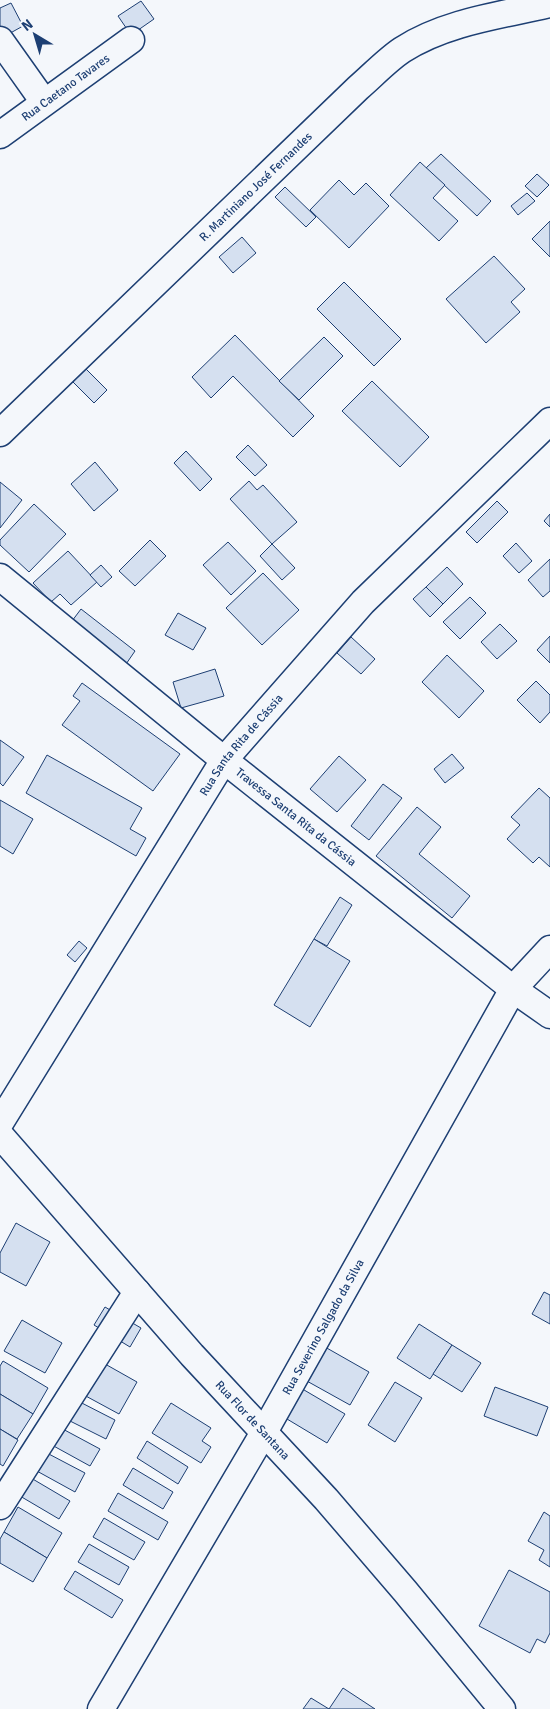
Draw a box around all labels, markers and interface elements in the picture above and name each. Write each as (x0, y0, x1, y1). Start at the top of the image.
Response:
north arrow (10, 10, 60, 60)
text: N (18, 15, 36, 35)
street label: Rua Caetano Tavares (19, 50, 113, 124)
street label: R. Martiniano José Fernandes (196, 129, 315, 245)
street label: Rua Santa Rita de Cássia (196, 691, 286, 798)
street label: Travessa Santa Rita da Cássia (232, 765, 359, 869)
street label: Rua Severino Salgado da Silva (279, 1256, 367, 1397)
street label: Rua Flor de Santana (212, 1378, 293, 1463)

